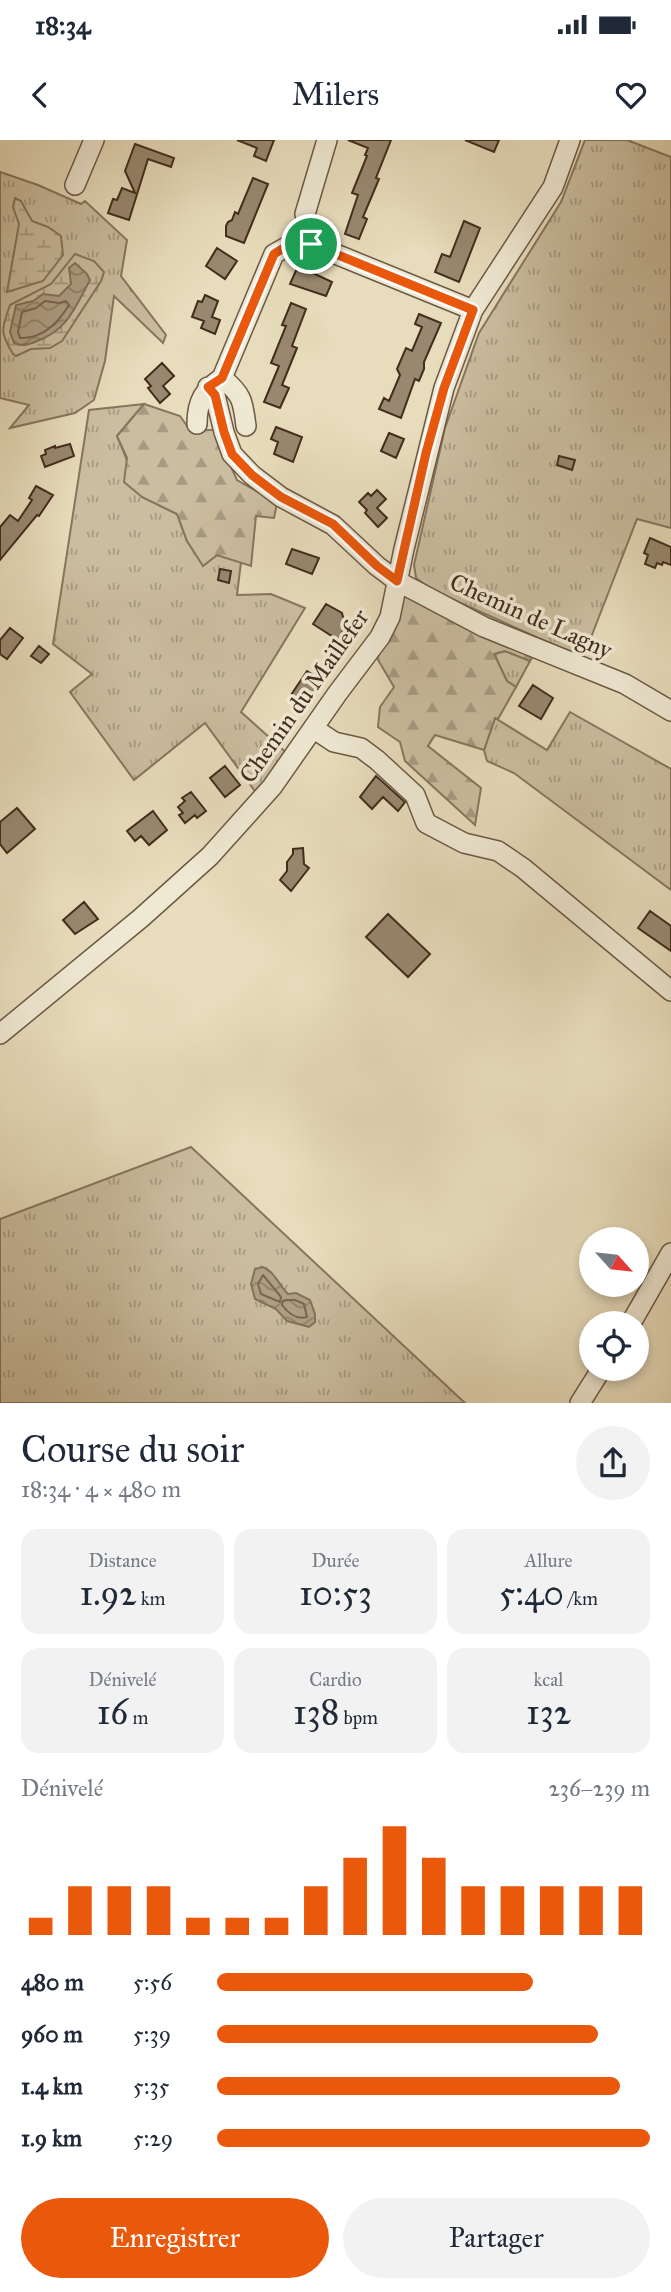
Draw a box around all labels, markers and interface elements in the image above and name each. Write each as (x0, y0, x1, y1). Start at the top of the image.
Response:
text: 18:34 (35, 9, 91, 41)
text: Milers (292, 75, 379, 114)
icon: back (21, 76, 59, 114)
icon: heart (612, 76, 650, 114)
pin (281, 214, 341, 274)
icon: arrive (292, 225, 330, 263)
street label: Chemin de Lagny (445, 567, 618, 666)
street label: Chemin du Maillefer (233, 603, 375, 789)
north arrow (579, 1227, 649, 1297)
map controls (579, 1227, 649, 1381)
button: locate (579, 1311, 649, 1381)
text: Course du soir (21, 1426, 244, 1472)
button: share (576, 1426, 650, 1500)
text: 18:34 · 4 × 480 m (21, 1475, 181, 1503)
text: Distance (88, 1549, 157, 1572)
text: Durée (312, 1549, 359, 1572)
text: Allure (524, 1549, 573, 1572)
text: 1.92 (79, 1572, 137, 1615)
text: 10:53 (299, 1572, 372, 1615)
text: 5:40 (499, 1572, 564, 1615)
text: km (137, 1587, 166, 1610)
text: /km (564, 1587, 598, 1610)
text: Dénivelé (89, 1668, 156, 1691)
text: Cardio (309, 1668, 362, 1691)
text: kcal (534, 1668, 563, 1691)
text: 16 (97, 1691, 128, 1734)
text: 138 (293, 1691, 339, 1734)
text: 132 (526, 1691, 571, 1734)
text: m (128, 1706, 148, 1729)
text: bpm (339, 1706, 378, 1729)
text: Dénivelé (21, 1774, 103, 1802)
text: 236–239 m (548, 1774, 650, 1802)
text: 480 m (21, 1968, 84, 1996)
text: 5:56 (133, 1968, 172, 1996)
text: 960 m (21, 2020, 83, 2048)
text: 5:39 (133, 2020, 171, 2048)
text: 1.4 km (21, 2072, 83, 2100)
text: 5:35 (133, 2072, 169, 2100)
text: 1.9 km (21, 2124, 82, 2152)
text: 5:29 (133, 2124, 173, 2152)
button: Enregistrer (21, 2198, 329, 2278)
button: Partager (343, 2198, 650, 2278)

